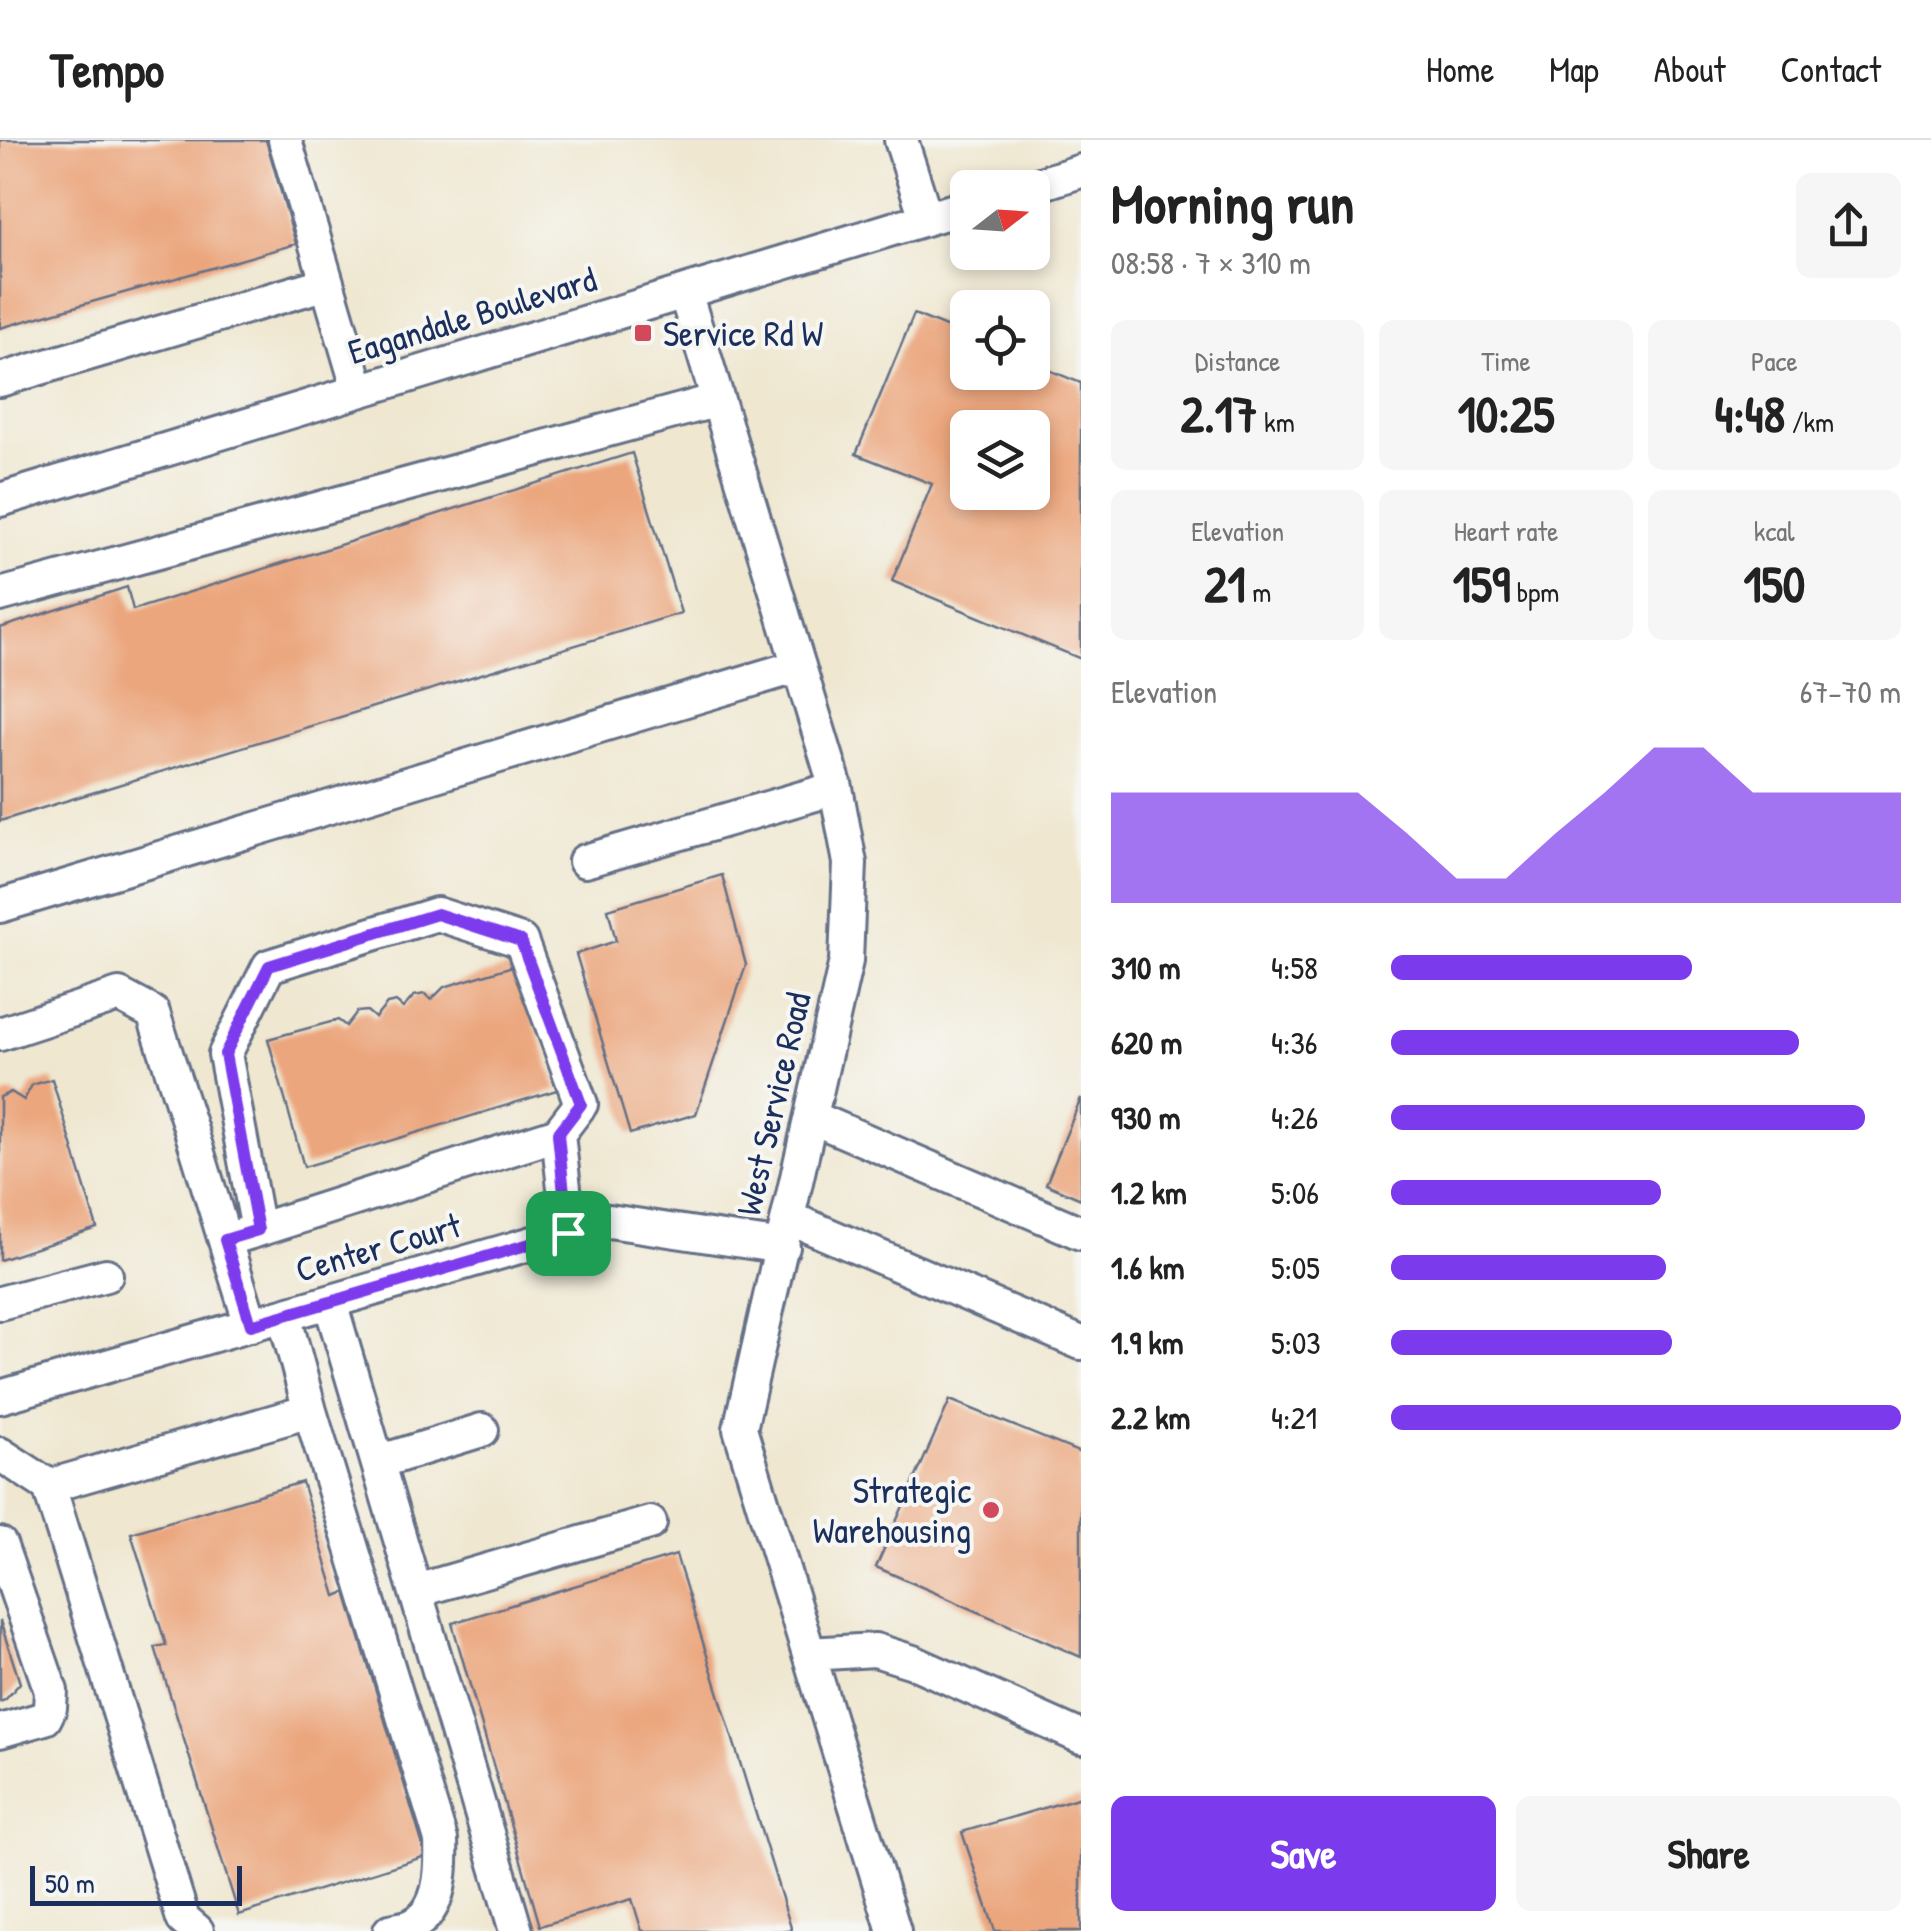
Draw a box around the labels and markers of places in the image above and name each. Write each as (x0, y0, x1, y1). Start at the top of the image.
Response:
place label: Service Rd W (663, 310, 823, 357)
marker: Service Rd W (632, 322, 654, 344)
pin (526, 1191, 611, 1276)
place label: Strategic Warehousing (813, 1467, 971, 1554)
marker: Strategic Warehousing (980, 1499, 1002, 1521)

